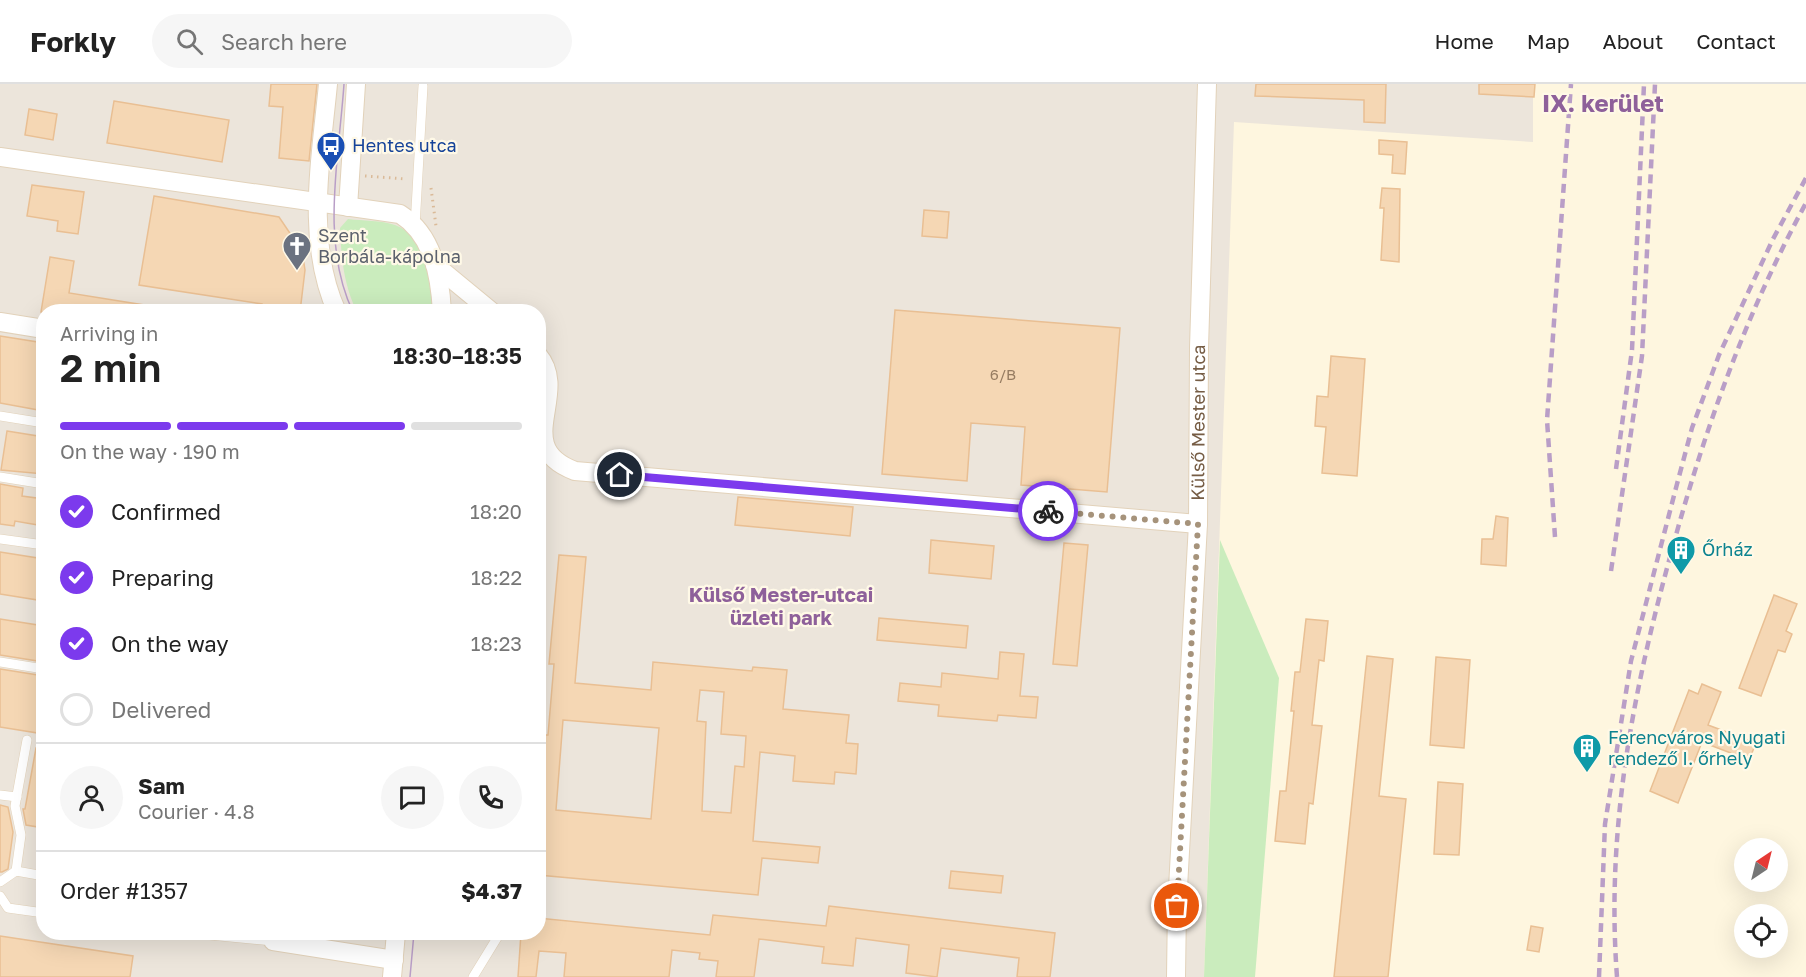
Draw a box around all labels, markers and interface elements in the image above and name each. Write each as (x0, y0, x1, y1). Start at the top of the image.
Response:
search box (152, 14, 572, 68)
text: Forkly (30, 25, 116, 58)
icon: search (173, 25, 206, 58)
text: Search here (221, 28, 347, 55)
text: Home (1434, 28, 1494, 54)
text: Map (1527, 28, 1570, 54)
text: About (1603, 28, 1663, 54)
text: Contact (1696, 28, 1776, 54)
district label: IX. kerület (1542, 88, 1664, 117)
bus stop icon: Hentes utca (315, 130, 347, 172)
place label: Hentes utca (352, 134, 457, 156)
place label: Szent Borbála-kápolna (318, 224, 461, 267)
church icon: Szent Borbála-kápolna (281, 230, 313, 272)
text: Arriving in (60, 321, 158, 345)
text: 18:30–18:35 (393, 342, 522, 369)
text: 2 min (60, 344, 161, 391)
street label: Külső Mester utca (1186, 344, 1209, 501)
house number: 6/B (990, 365, 1016, 383)
text: On the way · 190 m (60, 439, 240, 463)
pin (594, 449, 645, 500)
icon: home (603, 458, 636, 491)
courier (1018, 481, 1078, 541)
icon: check (60, 495, 93, 528)
icon: bike (1032, 495, 1065, 528)
text: Confirmed (111, 498, 221, 525)
text: 18:20 (470, 499, 522, 523)
building icon: Őrház (1665, 534, 1697, 576)
place label: Őrház (1702, 538, 1753, 560)
icon: check (60, 561, 93, 594)
text: Preparing (111, 564, 214, 591)
text: 18:22 (471, 565, 522, 589)
district label: Külső Mester-utcai üzleti park (689, 582, 873, 629)
icon: check (60, 627, 93, 660)
text: On the way (111, 630, 229, 657)
text: 18:23 (471, 631, 522, 655)
text: Delivered (111, 696, 211, 723)
place label: Ferencváros Nyugati rendező I. őrhely (1608, 726, 1786, 769)
building icon: Ferencváros Nyugati rendező I. őrhely (1571, 732, 1603, 774)
button: person (60, 766, 123, 829)
button: chat (381, 766, 444, 829)
button: phone (459, 766, 522, 829)
text: Sam (138, 772, 185, 799)
text: Courier · 4.8 (138, 799, 255, 823)
north arrow (1734, 838, 1788, 892)
map controls (1734, 838, 1788, 958)
text: Order #1357 (60, 877, 188, 904)
text: $4.37 (461, 877, 522, 904)
pin (1151, 880, 1202, 931)
icon: bag (1160, 889, 1193, 922)
button: locate (1734, 904, 1788, 958)

